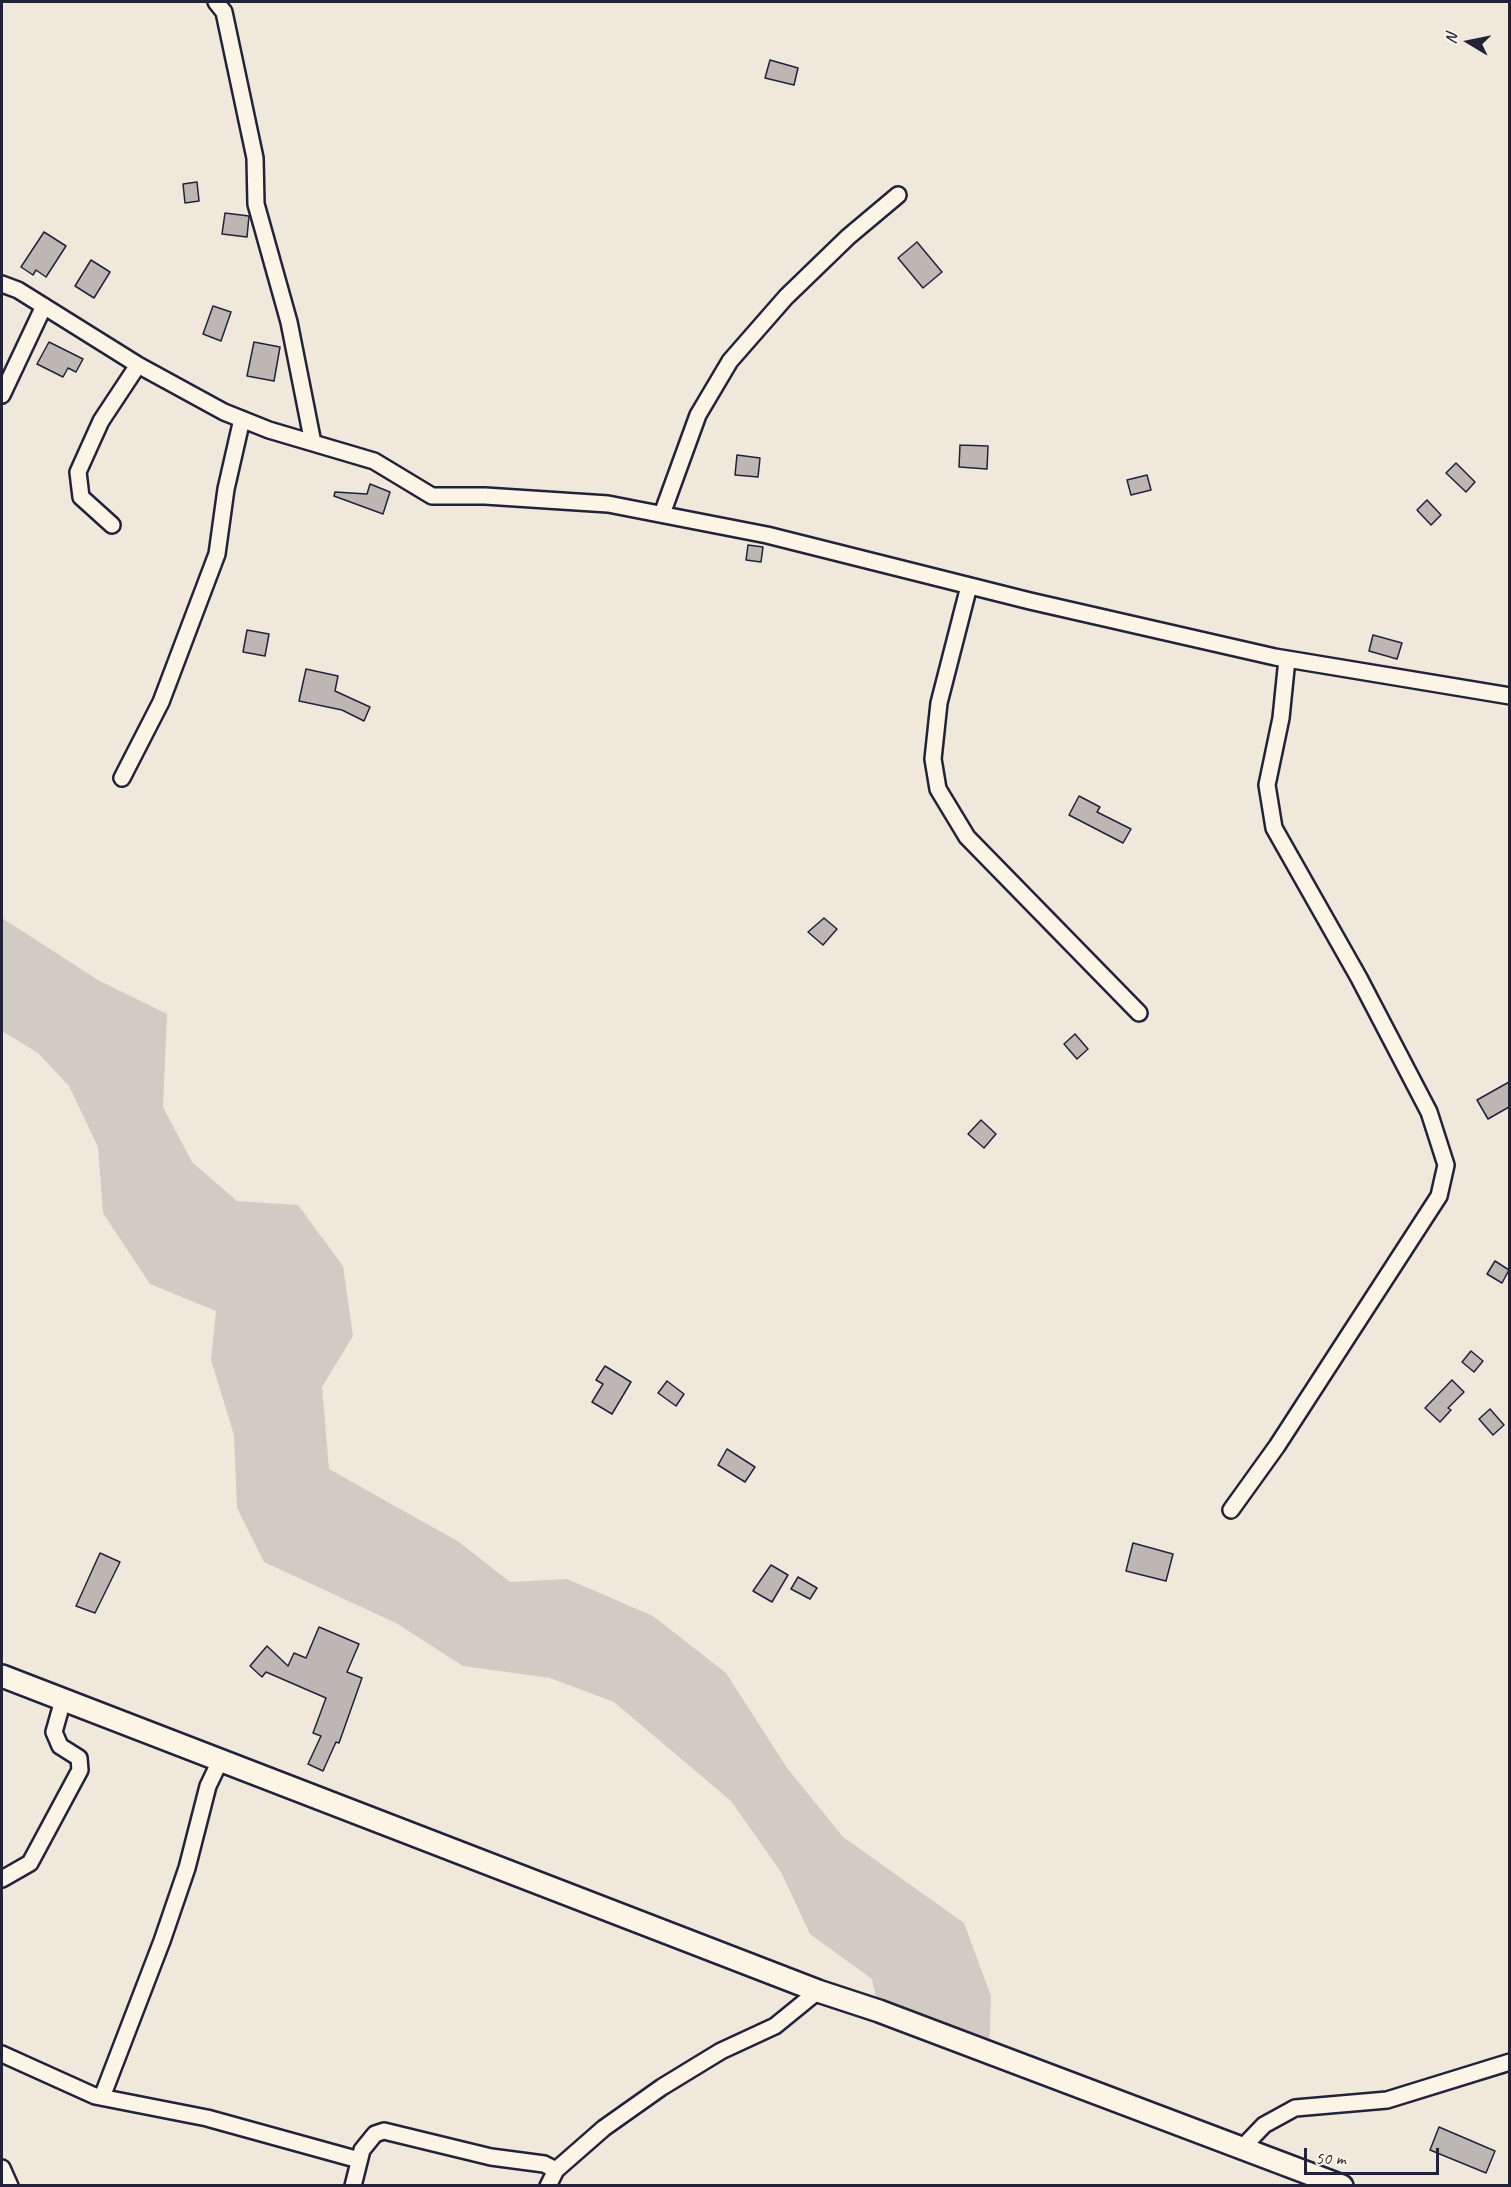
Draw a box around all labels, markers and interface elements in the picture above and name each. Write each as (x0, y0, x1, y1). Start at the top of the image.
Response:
north arrow (1439, 12, 1499, 72)
text: N (1441, 32, 1462, 45)
scale bar (1307, 2136, 1442, 2174)
text: 50 m (1315, 2147, 1346, 2169)

